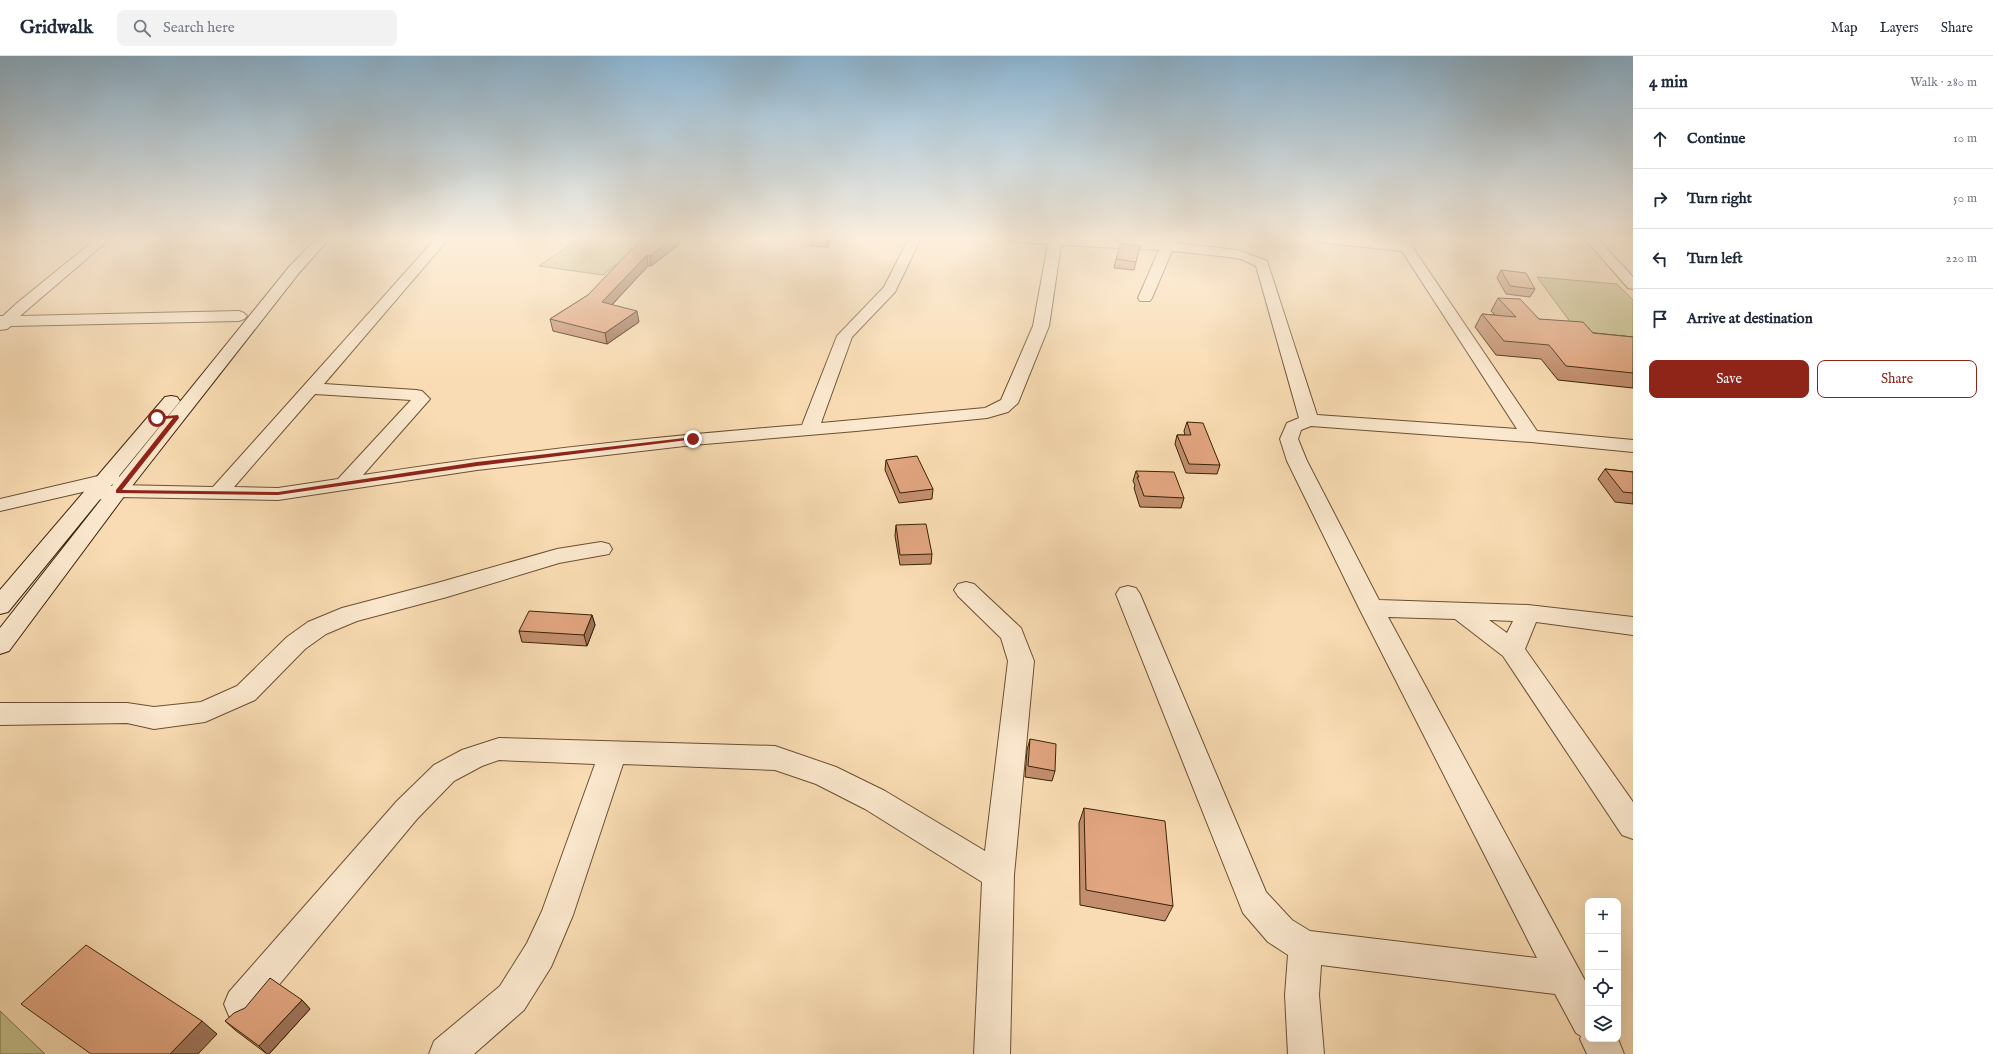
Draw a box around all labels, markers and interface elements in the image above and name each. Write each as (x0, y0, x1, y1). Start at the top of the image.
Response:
search box (117, 10, 397, 46)
text: Gridwalk (20, 16, 93, 40)
icon: search (131, 17, 153, 39)
text: Search here (163, 18, 235, 37)
text: Map (1831, 19, 1858, 37)
text: Layers (1880, 19, 1919, 37)
text: Share (1941, 19, 1973, 37)
text: 4 min (1649, 72, 1688, 93)
text: Walk · 280 m (1910, 74, 1977, 91)
icon: ahead (1649, 128, 1671, 150)
text: Continue (1687, 129, 1745, 148)
text: 10 m (1953, 130, 1977, 147)
icon: right (1649, 188, 1671, 210)
text: Turn right (1687, 189, 1752, 208)
text: 50 m (1953, 190, 1977, 207)
icon: left (1649, 248, 1671, 270)
text: Turn left (1687, 249, 1743, 268)
text: 220 m (1946, 250, 1977, 267)
icon: arrive (1649, 308, 1671, 330)
text: Arrive at destination (1687, 309, 1813, 328)
button: Save (1649, 360, 1809, 398)
button: Share (1817, 360, 1977, 398)
route start (148, 409, 166, 427)
route end (684, 430, 702, 448)
map controls (1585, 898, 1621, 1042)
button: + (1585, 898, 1621, 934)
button: − (1585, 934, 1621, 970)
button: locate (1585, 970, 1621, 1006)
button: layers (1585, 1006, 1621, 1042)

